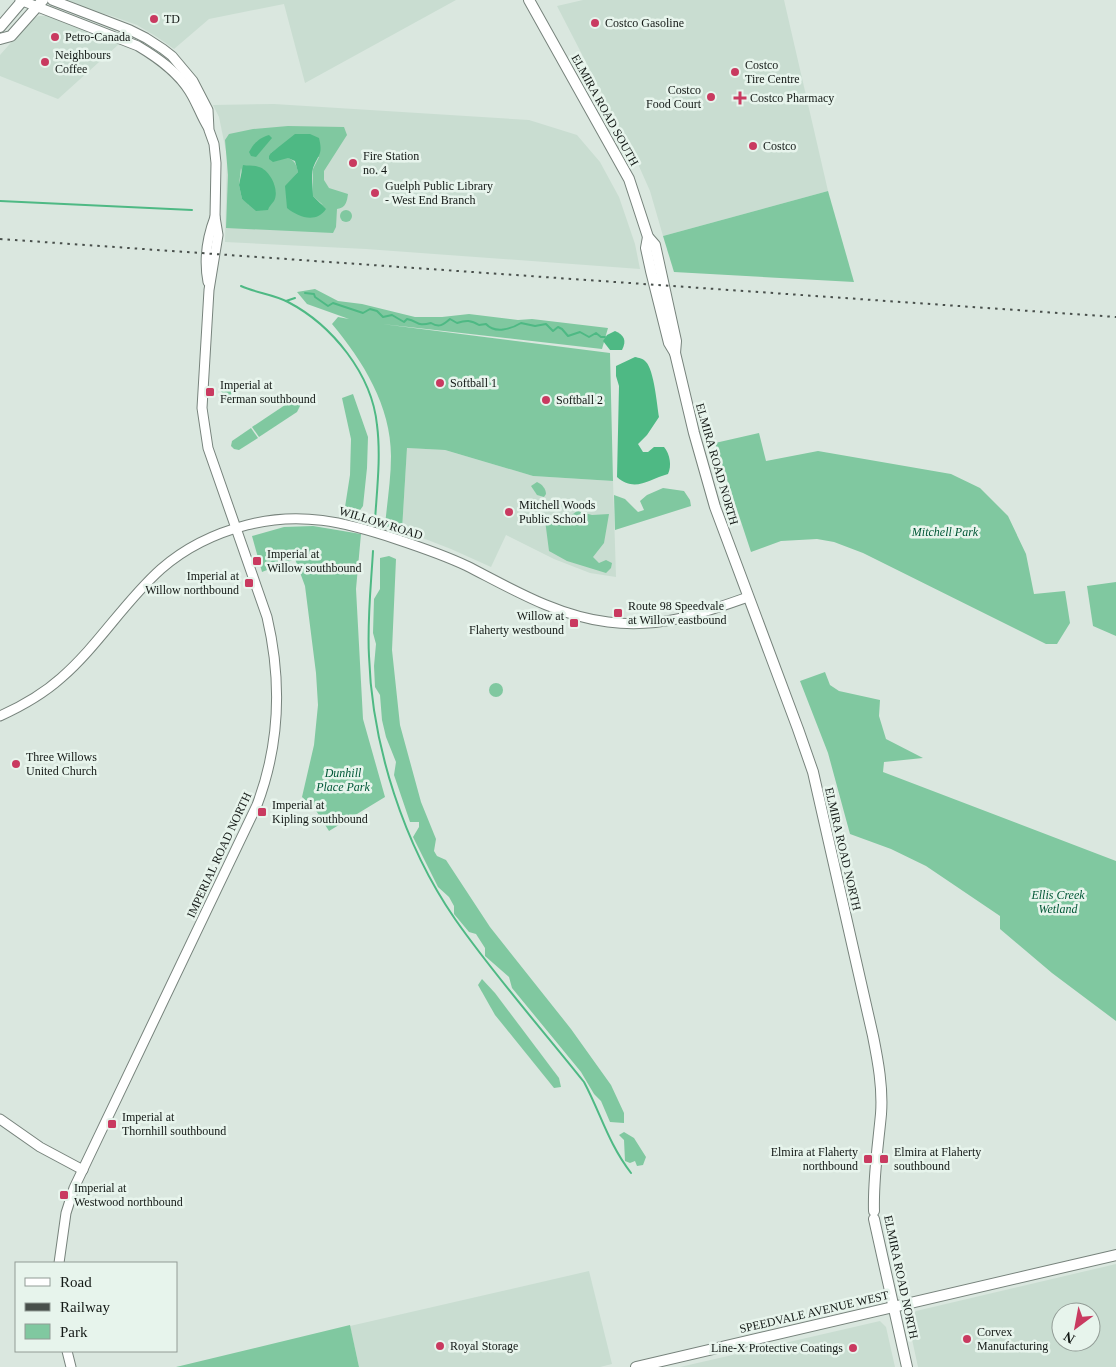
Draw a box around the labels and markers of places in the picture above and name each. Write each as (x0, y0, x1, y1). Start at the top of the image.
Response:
place label: TD (164, 12, 180, 26)
marker: TD (148, 13, 160, 25)
place label: Costco Gasoline (605, 16, 684, 30)
marker: Costco Gasoline (589, 17, 601, 29)
place label: Petro-Canada (65, 30, 131, 44)
marker: Petro-Canada (49, 31, 61, 43)
place label: Neighbours Coffee (55, 48, 111, 76)
marker: Neighbours Coffee (39, 56, 51, 68)
place label: Costco Tire Centre (745, 58, 800, 86)
marker: Costco Tire Centre (729, 66, 741, 78)
place label: Costco Food Court (646, 83, 702, 111)
marker: Costco Food Court (705, 91, 717, 103)
place label: Costco Pharmacy (750, 91, 834, 105)
marker: Costco Pharmacy (734, 92, 746, 104)
place label: Costco (763, 139, 796, 153)
marker: Costco (747, 140, 759, 152)
place label: Fire Station no. 4 (363, 149, 419, 177)
marker: Fire Station no. 4 (347, 157, 359, 169)
place label: Guelph Public Library - West End Branch (385, 179, 493, 207)
marker: Guelph Public Library - West End Branch (369, 187, 381, 199)
place label: Softball 1 (450, 376, 497, 390)
marker: Softball 1 (434, 377, 446, 389)
place label: Imperial at Ferman southbound (220, 378, 316, 406)
marker: Imperial at Ferman southbound (204, 386, 216, 398)
place label: Softball 2 (556, 393, 603, 407)
marker: Softball 2 (540, 394, 552, 406)
place label: Mitchell Woods Public School (519, 498, 596, 526)
marker: Mitchell Woods Public School (503, 506, 515, 518)
place label: Imperial at Willow southbound (267, 547, 362, 575)
marker: Imperial at Willow southbound (251, 555, 263, 567)
place label: Imperial at Willow northbound (145, 569, 240, 597)
marker: Imperial at Willow northbound (243, 577, 255, 589)
place label: Route 98 Speedvale at Willow eastbound (628, 599, 727, 627)
marker: Route 98 Speedvale at Willow eastbound (612, 607, 624, 619)
place label: Willow at Flaherty westbound (469, 609, 565, 637)
marker: Willow at Flaherty westbound (568, 617, 580, 629)
place label: Three Willows United Church (26, 750, 97, 778)
marker: Three Willows United Church (10, 758, 22, 770)
place label: Imperial at Kipling southbound (272, 798, 368, 826)
marker: Imperial at Kipling southbound (256, 806, 268, 818)
place label: Imperial at Thornhill southbound (122, 1110, 226, 1138)
marker: Imperial at Thornhill southbound (106, 1118, 118, 1130)
place label: Elmira at Flaherty northbound (771, 1145, 858, 1173)
place label: Elmira at Flaherty southbound (894, 1145, 981, 1173)
marker: Elmira at Flaherty northbound (862, 1153, 874, 1165)
marker: Elmira at Flaherty southbound (878, 1153, 890, 1165)
place label: Imperial at Westwood northbound (74, 1181, 183, 1209)
marker: Imperial at Westwood northbound (58, 1189, 70, 1201)
place label: Corvex Manufacturing (977, 1325, 1048, 1353)
marker: Corvex Manufacturing (961, 1333, 973, 1345)
place label: Royal Storage (450, 1339, 518, 1353)
marker: Royal Storage (434, 1340, 446, 1352)
place label: Line-X Protective Coatings (711, 1341, 843, 1355)
marker: Line-X Protective Coatings (847, 1342, 859, 1354)

